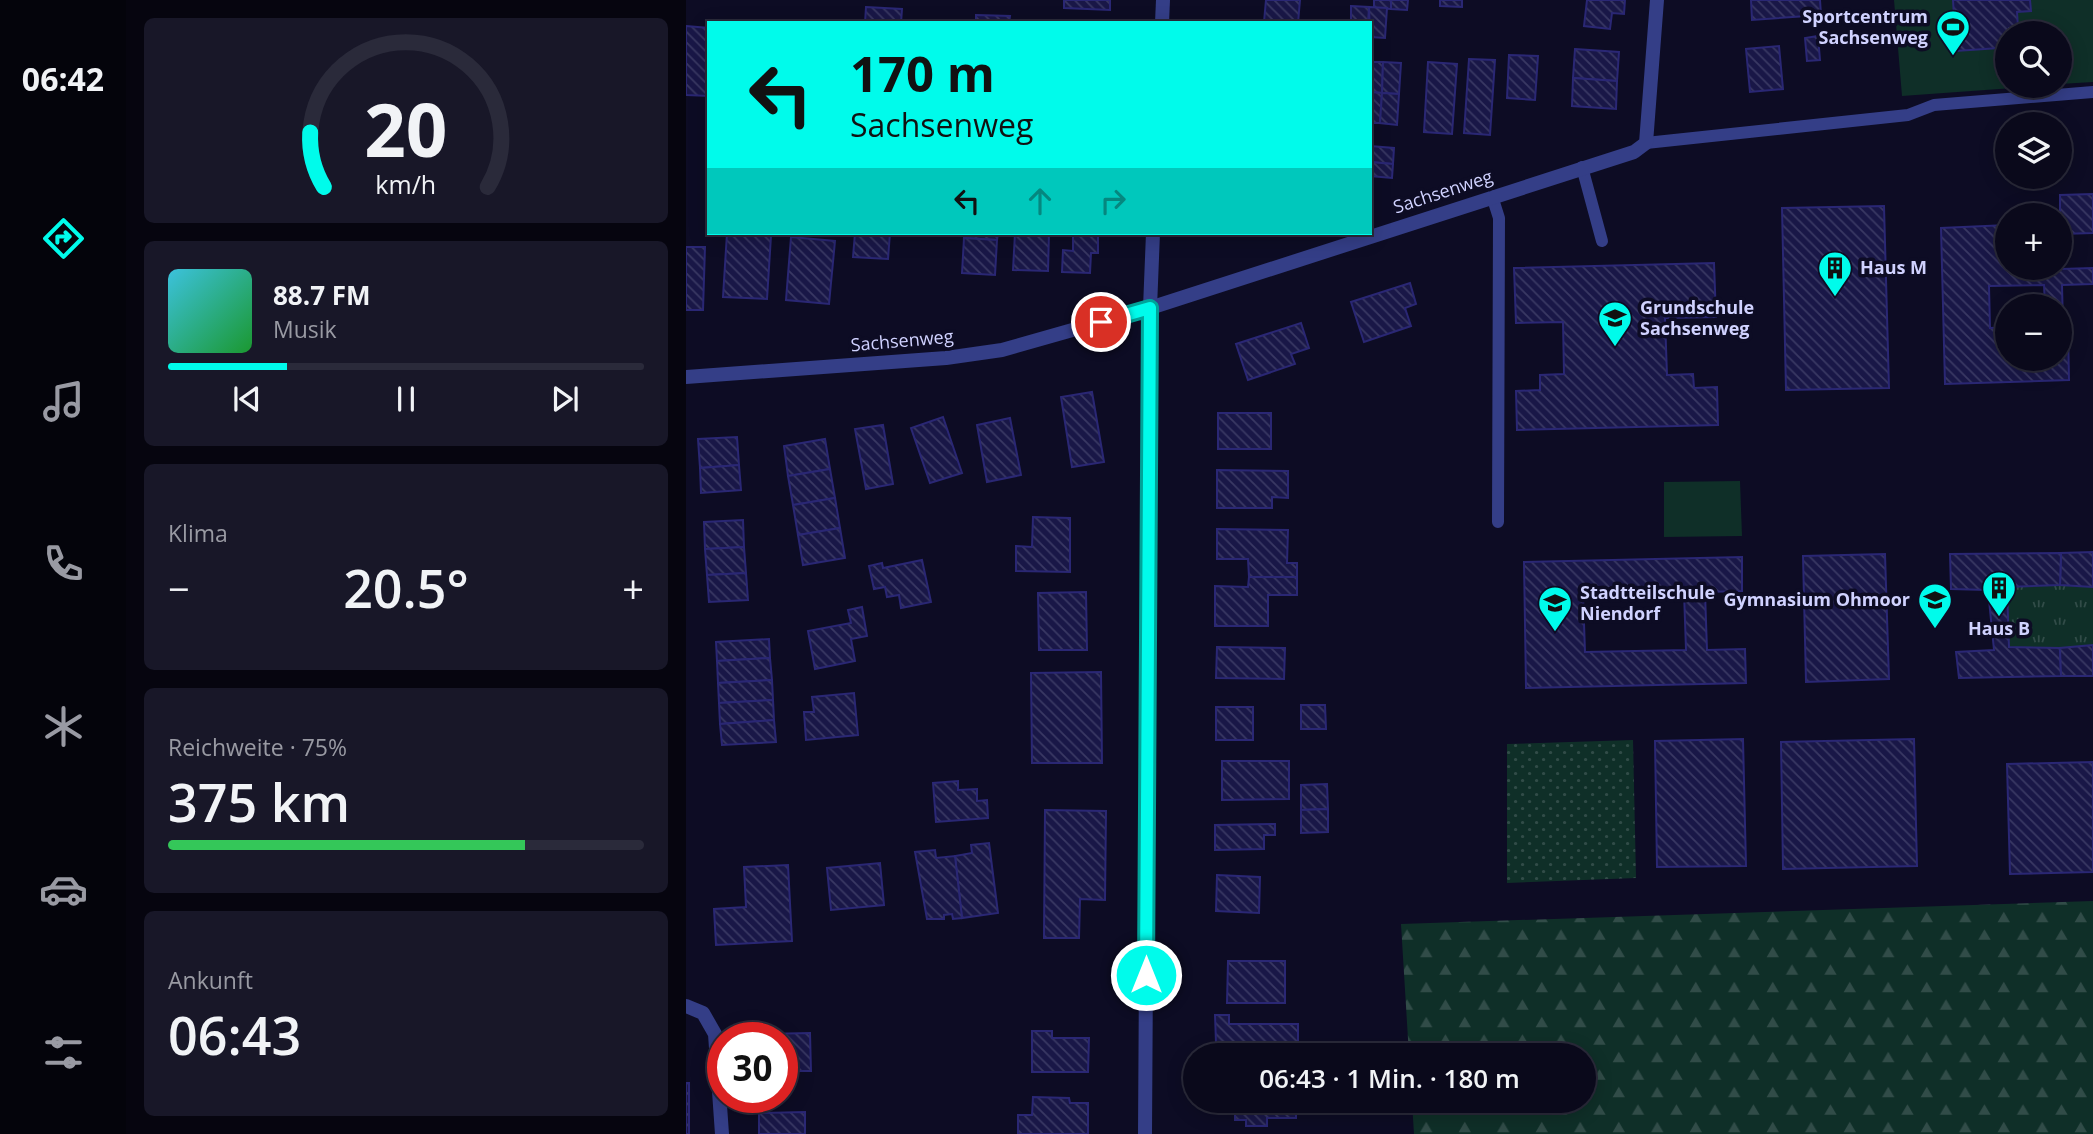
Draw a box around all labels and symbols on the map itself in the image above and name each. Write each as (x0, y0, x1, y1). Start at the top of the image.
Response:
place label: Sportcentrum Sachsenweg (1802, 4, 1928, 49)
sports icon: Sportcentrum Sachsenweg (1934, 8, 1972, 57)
street label: Sachsenweg (1390, 164, 1496, 218)
building icon: Haus M (1816, 249, 1854, 298)
place label: Haus M (1860, 255, 1927, 279)
pin (1071, 292, 1131, 352)
place label: Grundschule Sachsenweg (1640, 295, 1754, 340)
school or university icon: Grundschule Sachsenweg (1596, 299, 1634, 348)
street label: Sachsenweg (850, 324, 955, 356)
building icon: Haus B (1980, 569, 2018, 618)
place label: Stadtteilschule Niendorf (1580, 580, 1715, 625)
school or university icon: Gymnasium Ohmoor (1916, 581, 1954, 630)
school or university icon: Stadtteilschule Niendorf (1536, 584, 1574, 633)
place label: Gymnasium Ohmoor (1723, 587, 1910, 611)
place label: Haus B (1968, 616, 2030, 640)
position arrow (1109, 938, 1183, 1012)
speed limit sign: 30 (707, 1022, 798, 1113)

